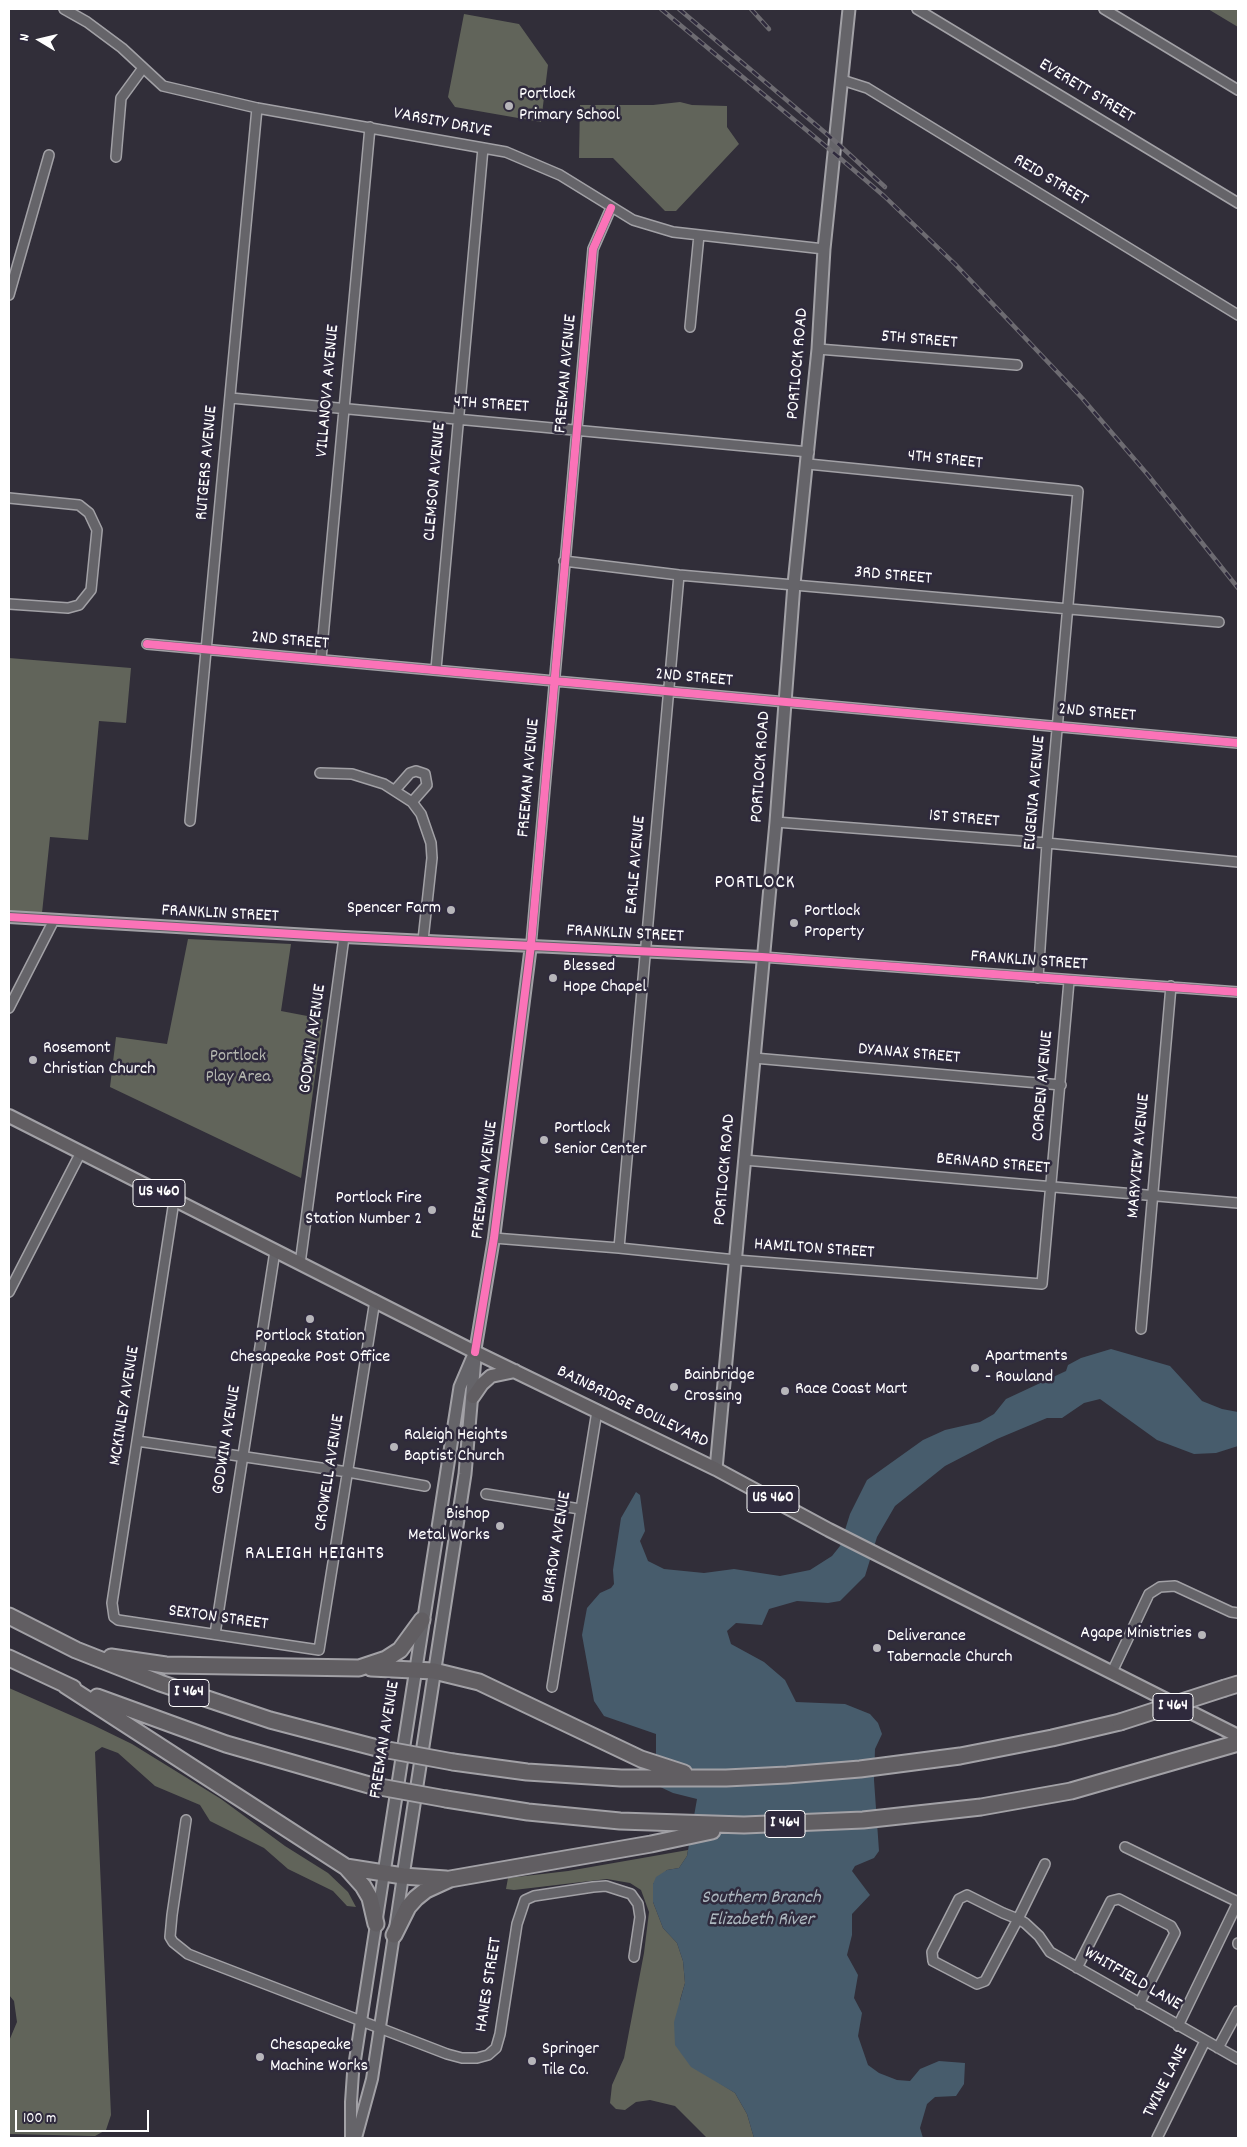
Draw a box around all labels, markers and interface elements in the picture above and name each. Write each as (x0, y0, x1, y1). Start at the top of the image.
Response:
north arrow (15, 15, 65, 65)
text: N (15, 33, 36, 43)
street label: EVERETT STREET (1034, 55, 1138, 129)
place label: Portlock Primary School (519, 85, 620, 128)
marker: Portlock Primary School (503, 100, 515, 112)
street label: VARSITY DRIVE (391, 104, 493, 144)
street label: REID STREET (1009, 150, 1091, 212)
street label: PORTLOCK ROAD (783, 307, 815, 421)
street label: FREEMAN AVENUE (551, 314, 583, 434)
street label: VILLANOVA AVENUE (312, 324, 346, 458)
street label: 5TH STREET (880, 327, 958, 355)
street label: 4TH STREET (453, 393, 529, 419)
street label: RUTGERS AVENUE (192, 405, 224, 521)
street label: CLEMSON AVENUE (420, 422, 452, 542)
street label: 4TH STREET (906, 446, 984, 476)
street label: 3RD STREET (853, 563, 933, 591)
street label: 2ND STREET (250, 628, 330, 656)
street label: 2ND STREET (654, 665, 734, 693)
street label: 2ND STREET (1057, 700, 1137, 728)
street label: PORTLOCK ROAD (747, 711, 777, 823)
street label: FREEMAN AVENUE (514, 718, 546, 838)
street label: EUGENIA AVENUE (1020, 735, 1052, 851)
street label: 1ST STREET (928, 806, 1000, 834)
street label: EARLE AVENUE (622, 815, 652, 915)
district label: PORTLOCK (713, 873, 797, 895)
place label: Spencer Farm (347, 899, 441, 921)
street label: FRANKLIN STREET (161, 901, 279, 929)
place label: Portlock Property (804, 902, 864, 944)
marker: Spencer Farm (445, 904, 457, 916)
marker: Portlock Property (788, 917, 800, 929)
street label: FRANKLIN STREET (566, 921, 684, 949)
street label: FRANKLIN STREET (970, 947, 1088, 977)
place label: Blessed Hope Chapel (563, 957, 647, 1000)
marker: Blessed Hope Chapel (547, 972, 559, 984)
street label: GODWIN AVENUE (296, 983, 332, 1095)
street label: CORDEN AVENUE (1028, 1030, 1060, 1142)
place label: Rosemont Christian Church (43, 1039, 156, 1082)
street label: DYANAX STREET (857, 1040, 961, 1070)
park label: Portlock Play Area (205, 1047, 271, 1090)
marker: Rosemont Christian Church (27, 1054, 39, 1066)
street label: MARYVIEW AVENUE (1124, 1093, 1156, 1219)
street label: PORTLOCK ROAD (710, 1113, 742, 1227)
place label: Portlock Senior Center (554, 1119, 647, 1162)
street label: FREEMAN AVENUE (468, 1120, 504, 1240)
marker: Portlock Senior Center (538, 1134, 550, 1146)
street label: BERNARD STREET (935, 1149, 1051, 1181)
road number: US 460 (133, 1180, 185, 1206)
place label: Portlock Fire Station Number 2 (305, 1189, 422, 1232)
marker: Portlock Fire Station Number 2 (426, 1204, 438, 1216)
street label: HAMILTON STREET (753, 1235, 875, 1265)
marker: Portlock Station Chesapeake Post Office (304, 1313, 316, 1325)
place label: Portlock Station Chesapeake Post Office (230, 1327, 390, 1370)
street label: MCKINLEY AVENUE (106, 1345, 146, 1467)
place label: Apartments - Rowland (985, 1347, 1068, 1390)
street label: BAINBRIDGE BOULEVARD (553, 1362, 711, 1454)
marker: Apartments - Rowland (969, 1362, 981, 1374)
place label: Bainbridge Crossing (684, 1366, 755, 1408)
place label: Race Coast Mart (795, 1380, 907, 1402)
marker: Bainbridge Crossing (668, 1381, 680, 1393)
street label: GODWIN AVENUE (209, 1384, 247, 1496)
marker: Race Coast Mart (779, 1385, 791, 1397)
street label: CROWELL AVENUE (311, 1413, 351, 1533)
place label: Raleigh Heights Baptist Church (404, 1426, 508, 1468)
marker: Raleigh Heights Baptist Church (388, 1441, 400, 1453)
road number: US 460 (747, 1486, 799, 1512)
street label: BURROW AVENUE (539, 1490, 577, 1604)
place label: Bishop Metal Works (408, 1505, 490, 1548)
marker: Bishop Metal Works (494, 1520, 506, 1532)
district label: RALEIGH HEIGHTS (243, 1544, 387, 1566)
street label: SEXTON STREET (167, 1601, 269, 1637)
place label: Agape Ministries (1080, 1624, 1192, 1646)
place label: Deliverance Tabernacle Church (887, 1627, 1012, 1670)
marker: Agape Ministries (1196, 1629, 1208, 1641)
marker: Deliverance Tabernacle Church (871, 1642, 883, 1654)
road number: I 464 (169, 1680, 209, 1706)
street label: FREEMAN AVENUE (366, 1680, 406, 1800)
road number: I 464 (1153, 1694, 1193, 1720)
road number: I 464 (765, 1810, 805, 1838)
water label: Southern Branch Elizabeth River (701, 1888, 821, 1932)
street label: HANES STREET (472, 1936, 508, 2034)
street label: WHITFIELD LANE (1079, 1943, 1185, 2017)
place label: Chesapeake Machine Works (270, 2036, 368, 2078)
place label: Springer Tile Co. (542, 2040, 599, 2082)
street label: TWINE LANE (1140, 2042, 1194, 2122)
marker: Chesapeake Machine Works (254, 2051, 266, 2063)
marker: Springer Tile Co. (526, 2055, 538, 2067)
scale bar (18, 2100, 151, 2132)
text: 100 m (23, 2108, 56, 2130)

